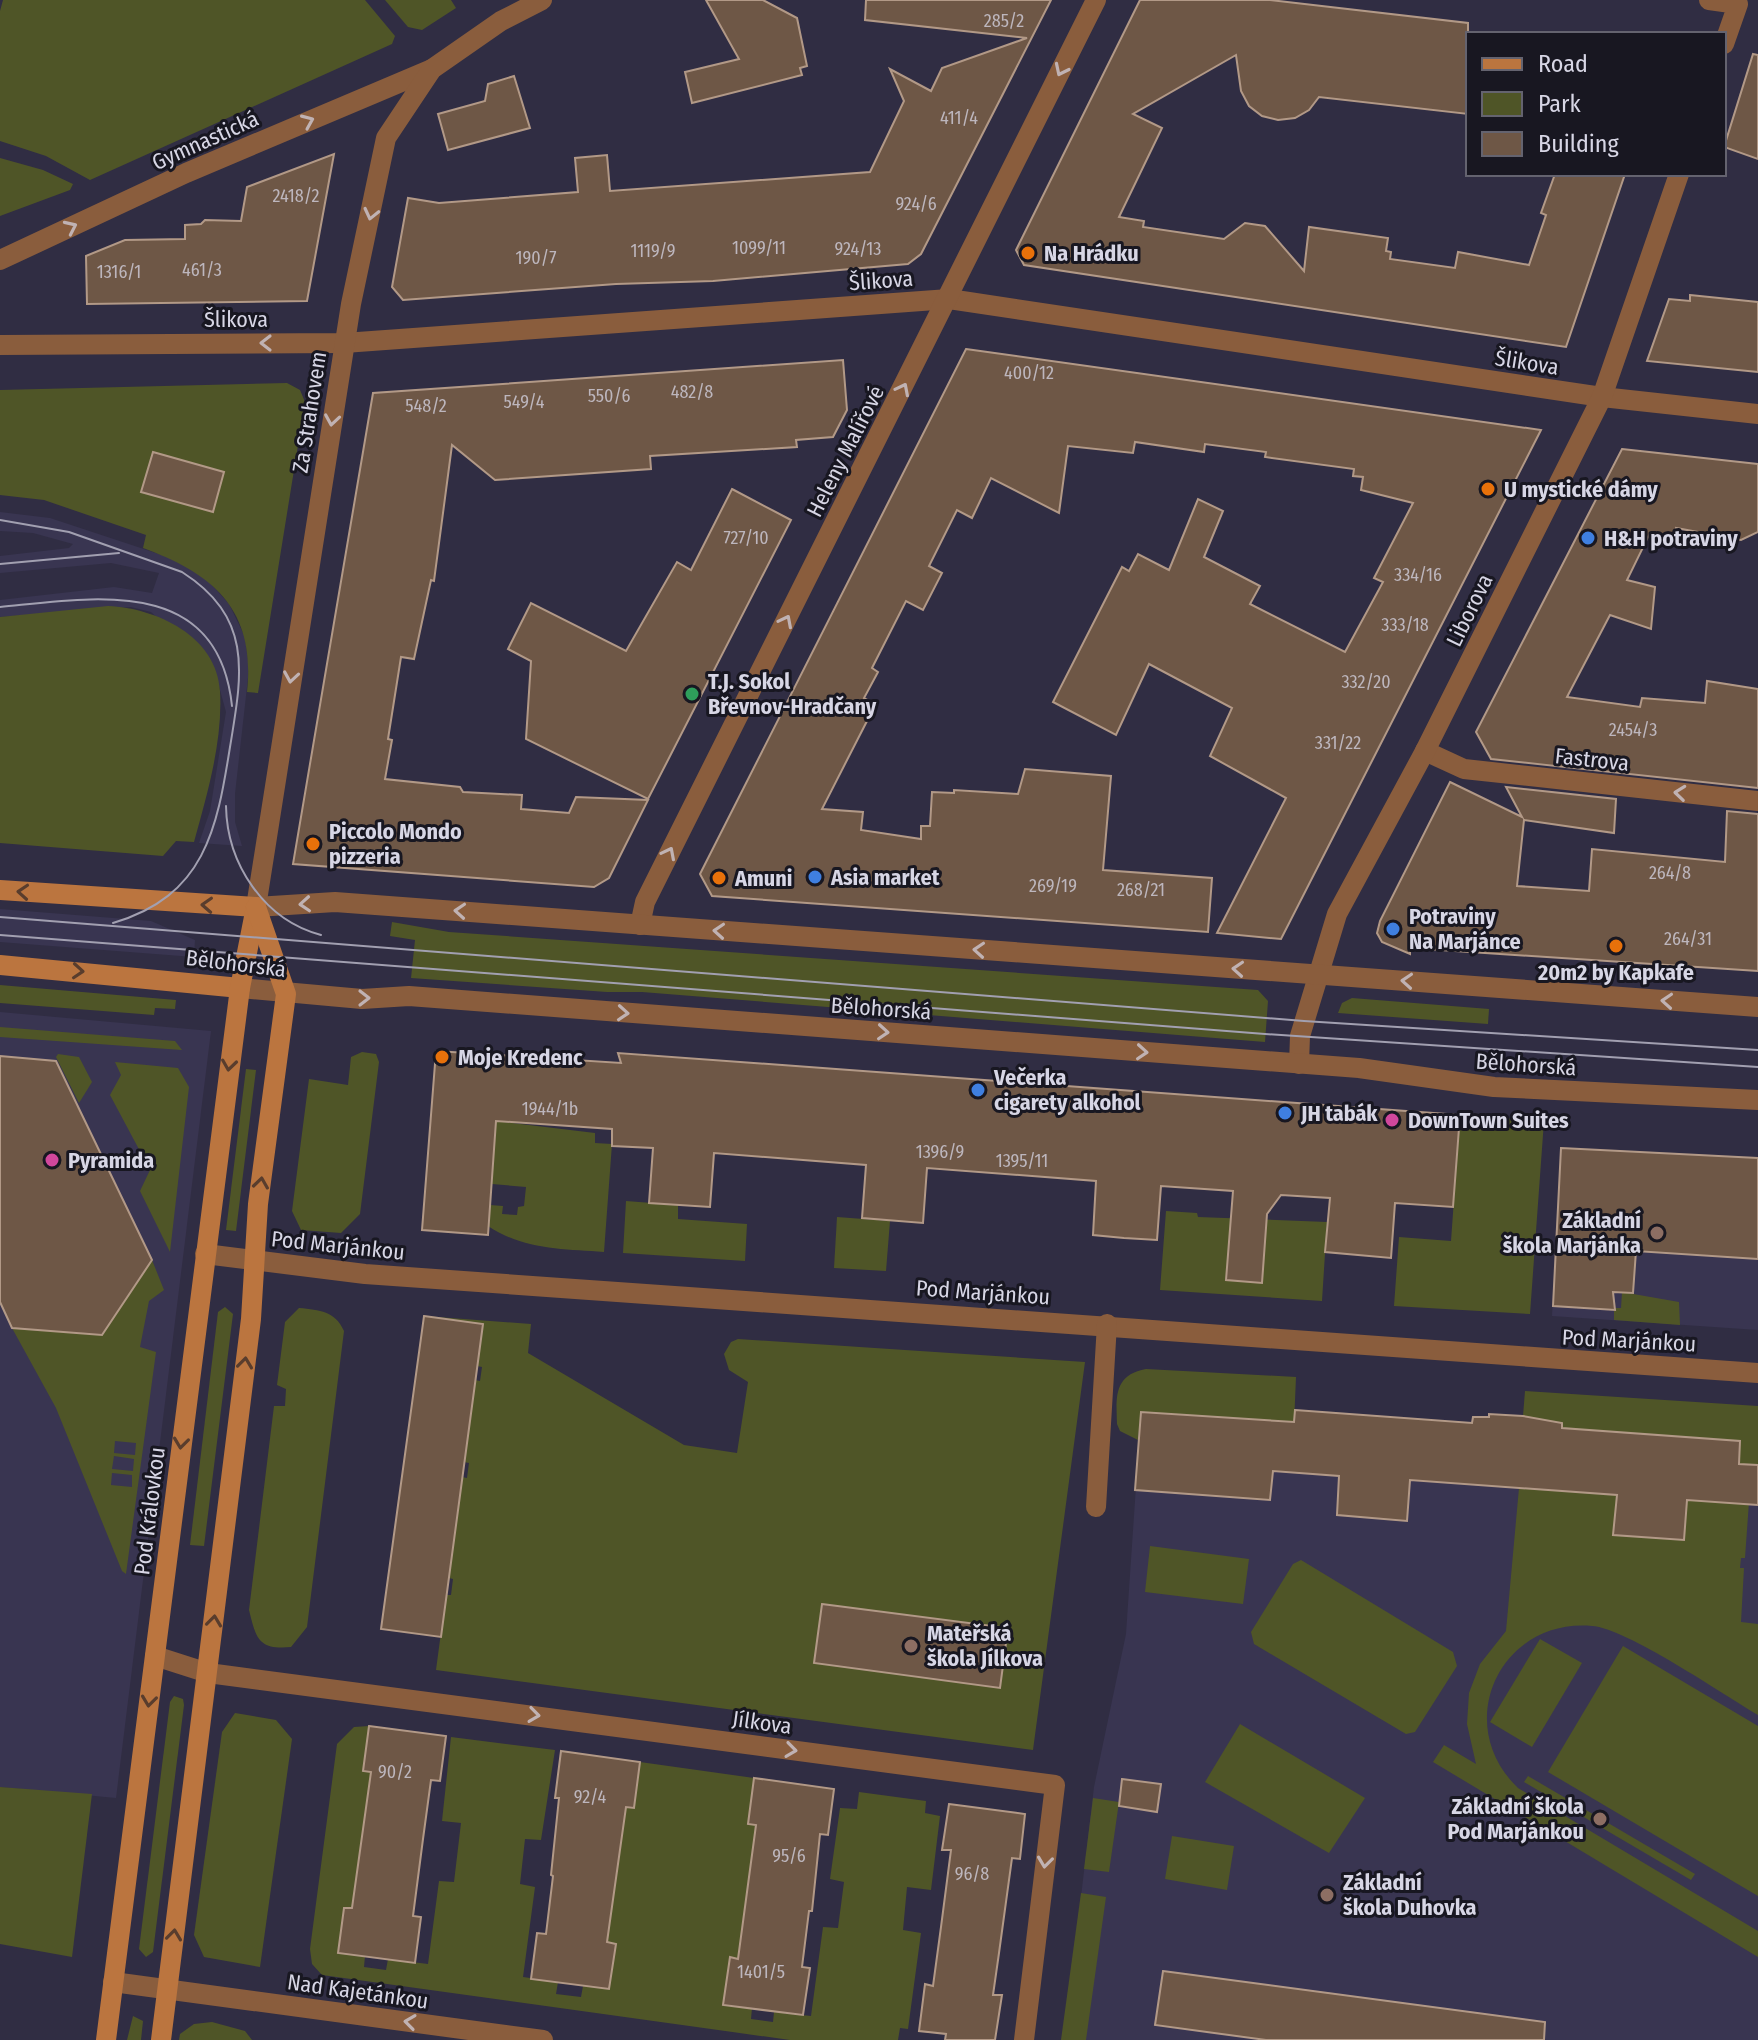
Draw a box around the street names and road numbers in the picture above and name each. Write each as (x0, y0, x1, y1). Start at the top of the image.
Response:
street label: Gymnastická (148, 105, 263, 176)
street label: Šlikova (848, 265, 914, 296)
street label: Šlikova (204, 306, 268, 333)
street label: Šlikova (1493, 344, 1561, 381)
street label: Za Strahovem (287, 349, 332, 475)
street label: Heleny Malířové (801, 381, 890, 521)
street label: Liborova (1440, 570, 1499, 651)
street label: Fastrova (1554, 742, 1630, 777)
street label: Bělohorská (184, 944, 288, 983)
street label: Bělohorská (830, 992, 932, 1025)
street label: Bělohorská (1475, 1048, 1577, 1081)
street label: Pod Marjánkou (270, 1225, 406, 1266)
street label: Pod Marjánkou (915, 1274, 1051, 1311)
street label: Pod Marjánkou (1561, 1324, 1697, 1357)
street label: Pod Královkou (128, 1446, 171, 1577)
street label: Jílkova (731, 1705, 793, 1740)
street label: Nad Kajetánkou (286, 1968, 430, 2015)

